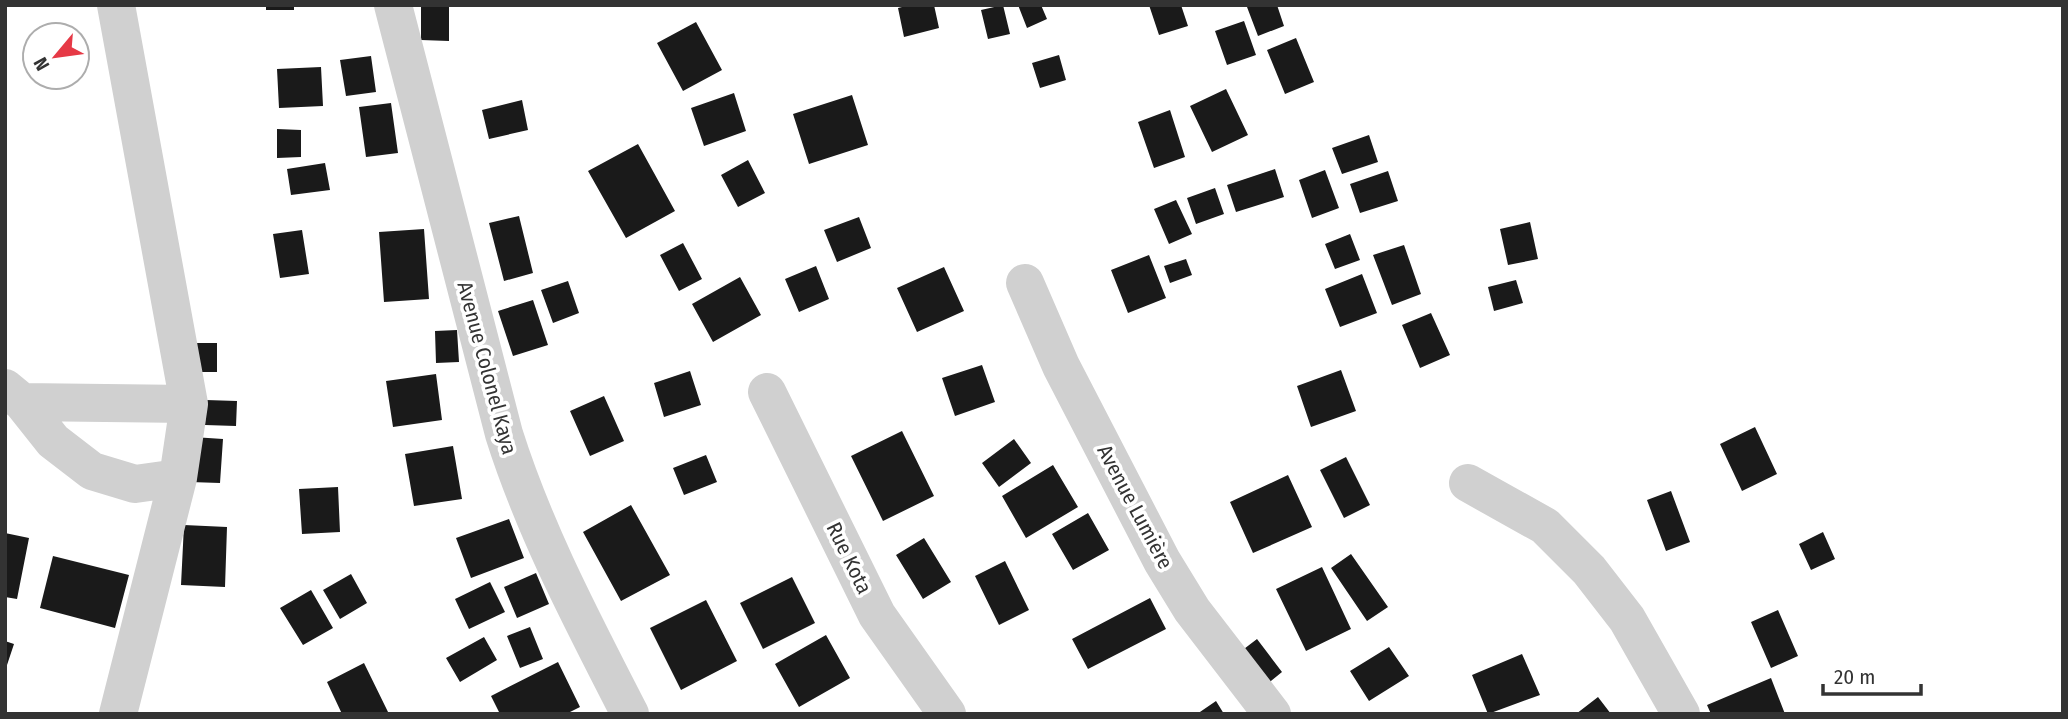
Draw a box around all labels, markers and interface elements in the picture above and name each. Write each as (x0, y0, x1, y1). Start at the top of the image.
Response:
north arrow (21, 21, 91, 91)
text: N (29, 53, 54, 75)
street label: Avenue Colonel Kaya (451, 279, 523, 457)
street label: Avenue Lumière (1091, 440, 1179, 574)
street label: Rue Kota (821, 518, 877, 598)
scale bar (1823, 652, 1921, 696)
text: 20 m (1834, 664, 1875, 690)

